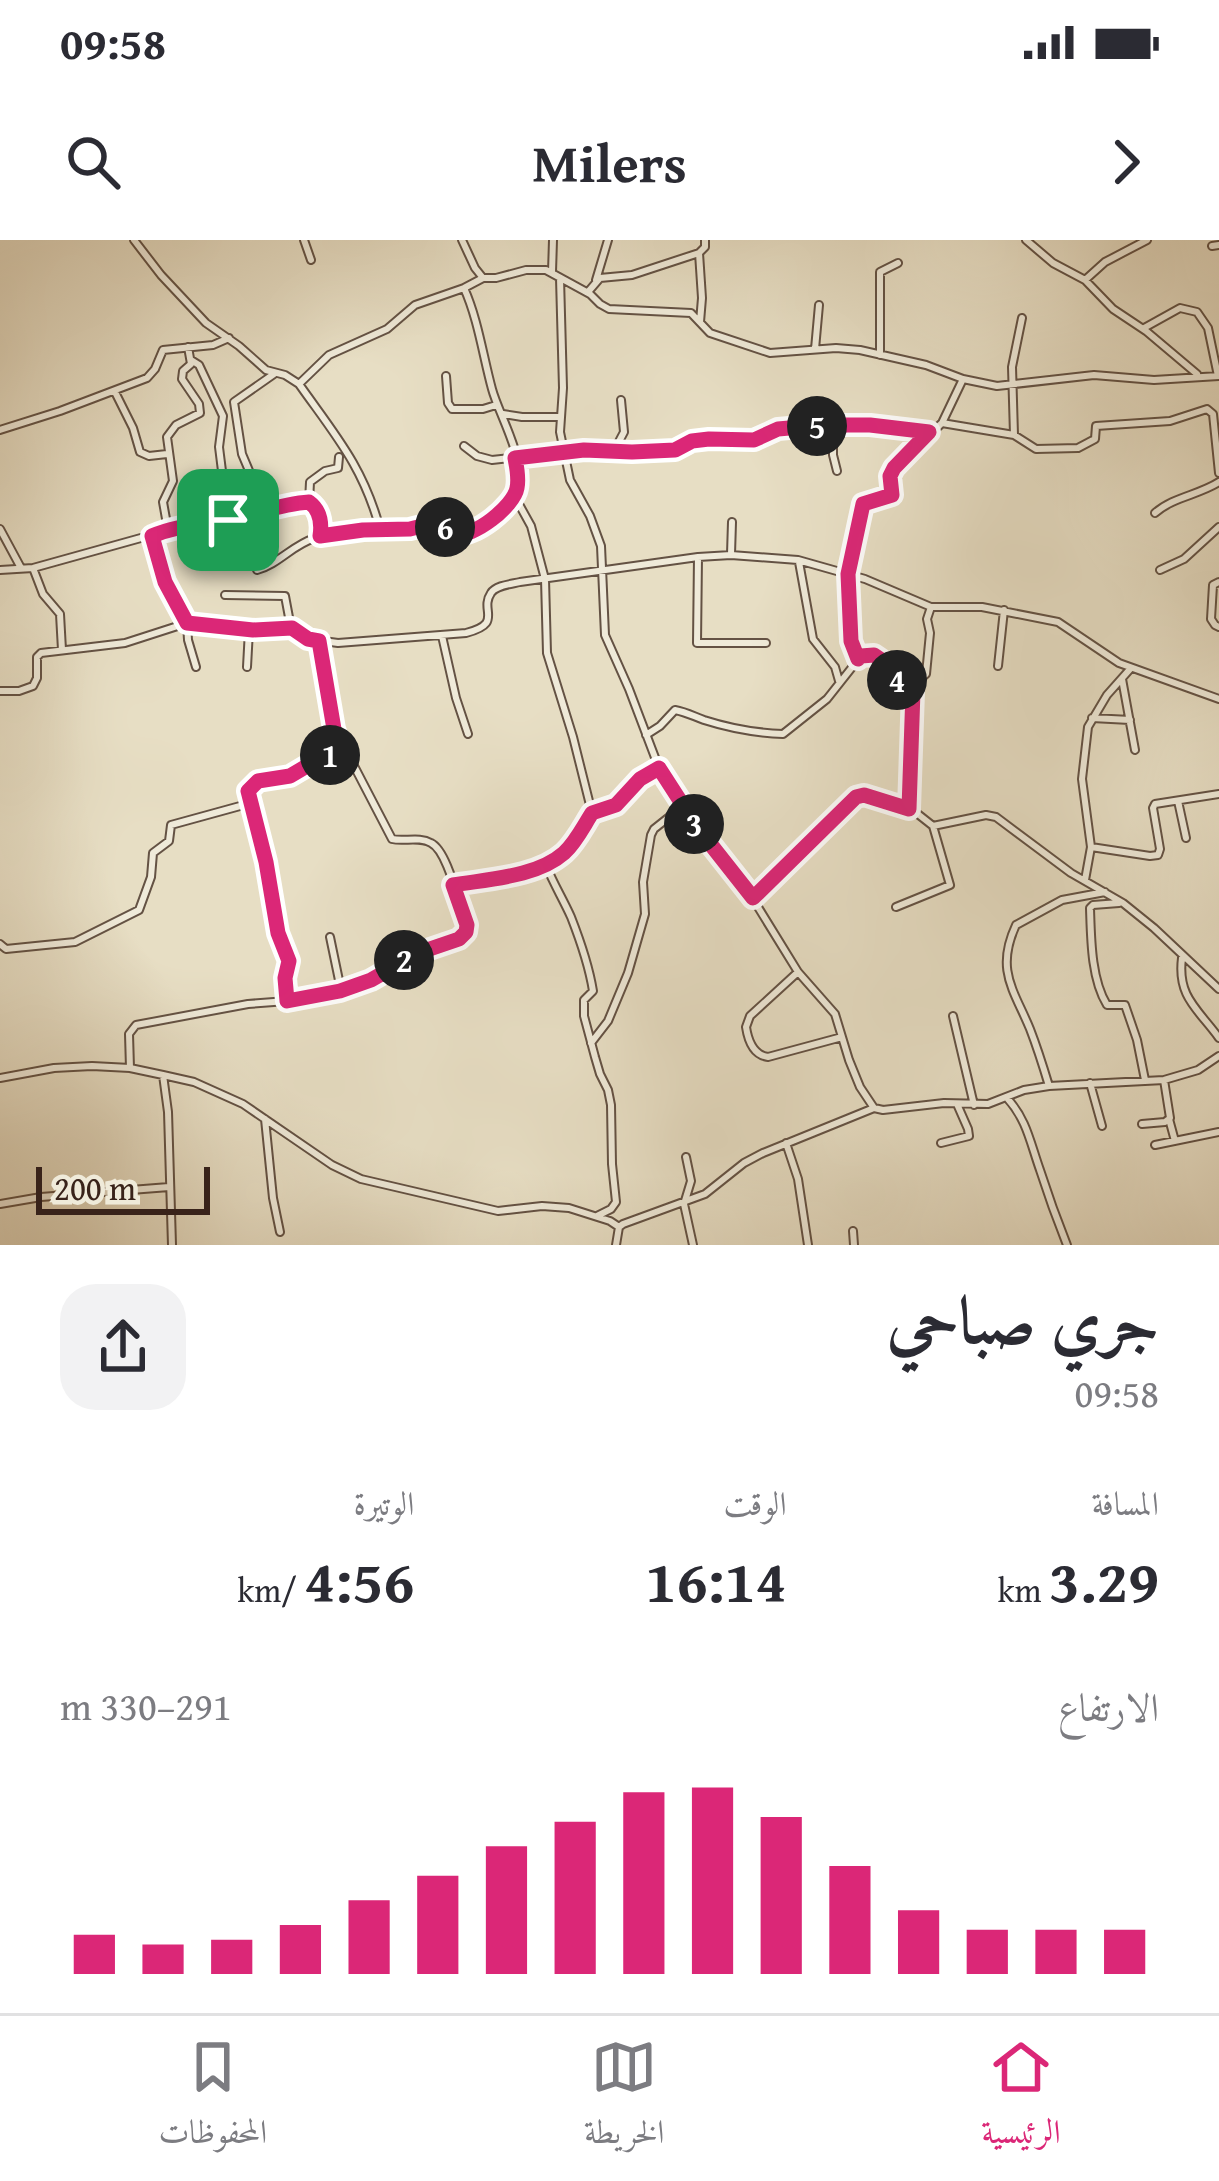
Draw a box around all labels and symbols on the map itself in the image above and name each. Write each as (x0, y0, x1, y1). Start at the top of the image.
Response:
pin: 5 (787, 396, 847, 456)
pin (177, 469, 279, 571)
pin: 6 (415, 497, 475, 557)
pin: 4 (867, 650, 927, 710)
pin: 1 (300, 725, 360, 785)
pin: 3 (664, 794, 724, 854)
pin: 2 (374, 930, 434, 990)
scale bar (36, 1161, 210, 1214)

